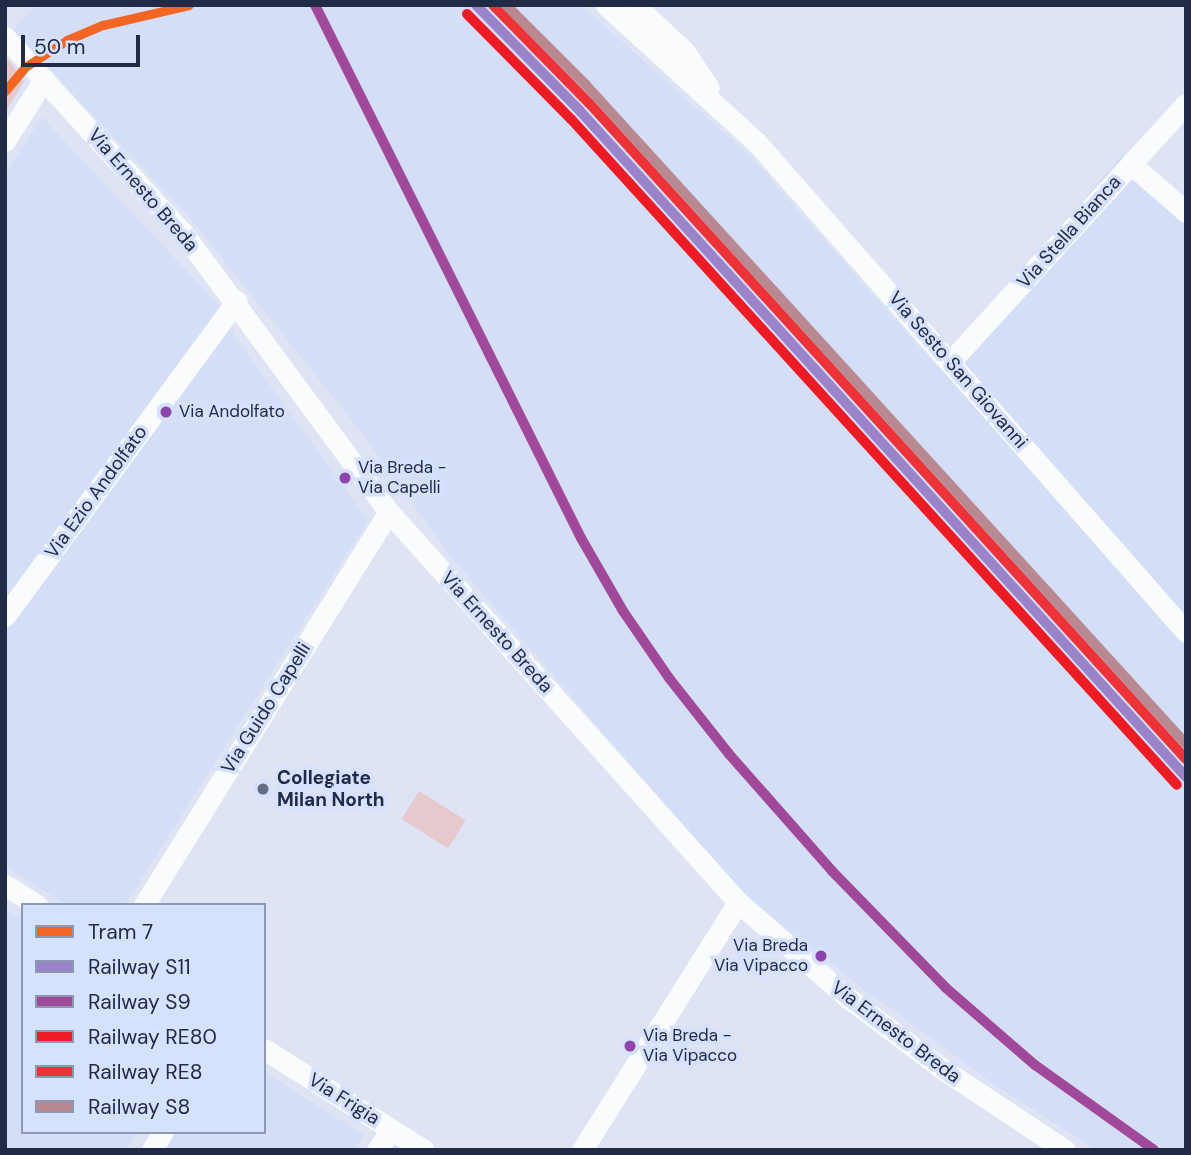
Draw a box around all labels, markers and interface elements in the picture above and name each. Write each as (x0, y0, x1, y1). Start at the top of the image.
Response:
scale bar (24, 21, 144, 65)
text: 50 m (34, 33, 85, 61)
street label: Via Ernesto Breda (83, 124, 203, 256)
street label: Via Stella Bianca (1012, 171, 1126, 293)
street label: Via Sesto San Giovanni (884, 287, 1032, 453)
place label: Via Andolfato (179, 402, 285, 422)
marker: Via Andolfato (159, 405, 173, 419)
street label: Via Ezio Andolfato (40, 421, 152, 563)
place label: Via Breda - Via Capelli (358, 458, 447, 498)
marker: Via Breda - Via Capelli (338, 471, 352, 485)
street label: Via Ernesto Breda (436, 566, 558, 698)
street label: Via Guido Capelli (216, 638, 316, 778)
place label: Collegiate Milan North (277, 767, 385, 811)
marker: Collegiate Milan North (255, 781, 271, 797)
legend (21, 903, 266, 1134)
text: Tram 7 (88, 918, 153, 946)
place label: Via Breda Via Vipacco (714, 936, 808, 976)
marker: Via Breda Via Vipacco (814, 949, 828, 963)
text: Railway S11 (88, 953, 191, 981)
street label: Via Ernesto Breda (827, 976, 965, 1088)
text: Railway S9 (88, 988, 191, 1016)
text: Railway RE80 (88, 1023, 217, 1051)
place label: Via Breda - Via Vipacco (643, 1026, 737, 1066)
marker: Via Breda - Via Vipacco (623, 1039, 637, 1053)
text: Railway RE8 (88, 1058, 202, 1086)
street label: Via Frigia (304, 1068, 384, 1130)
text: Railway S8 (88, 1093, 190, 1121)

